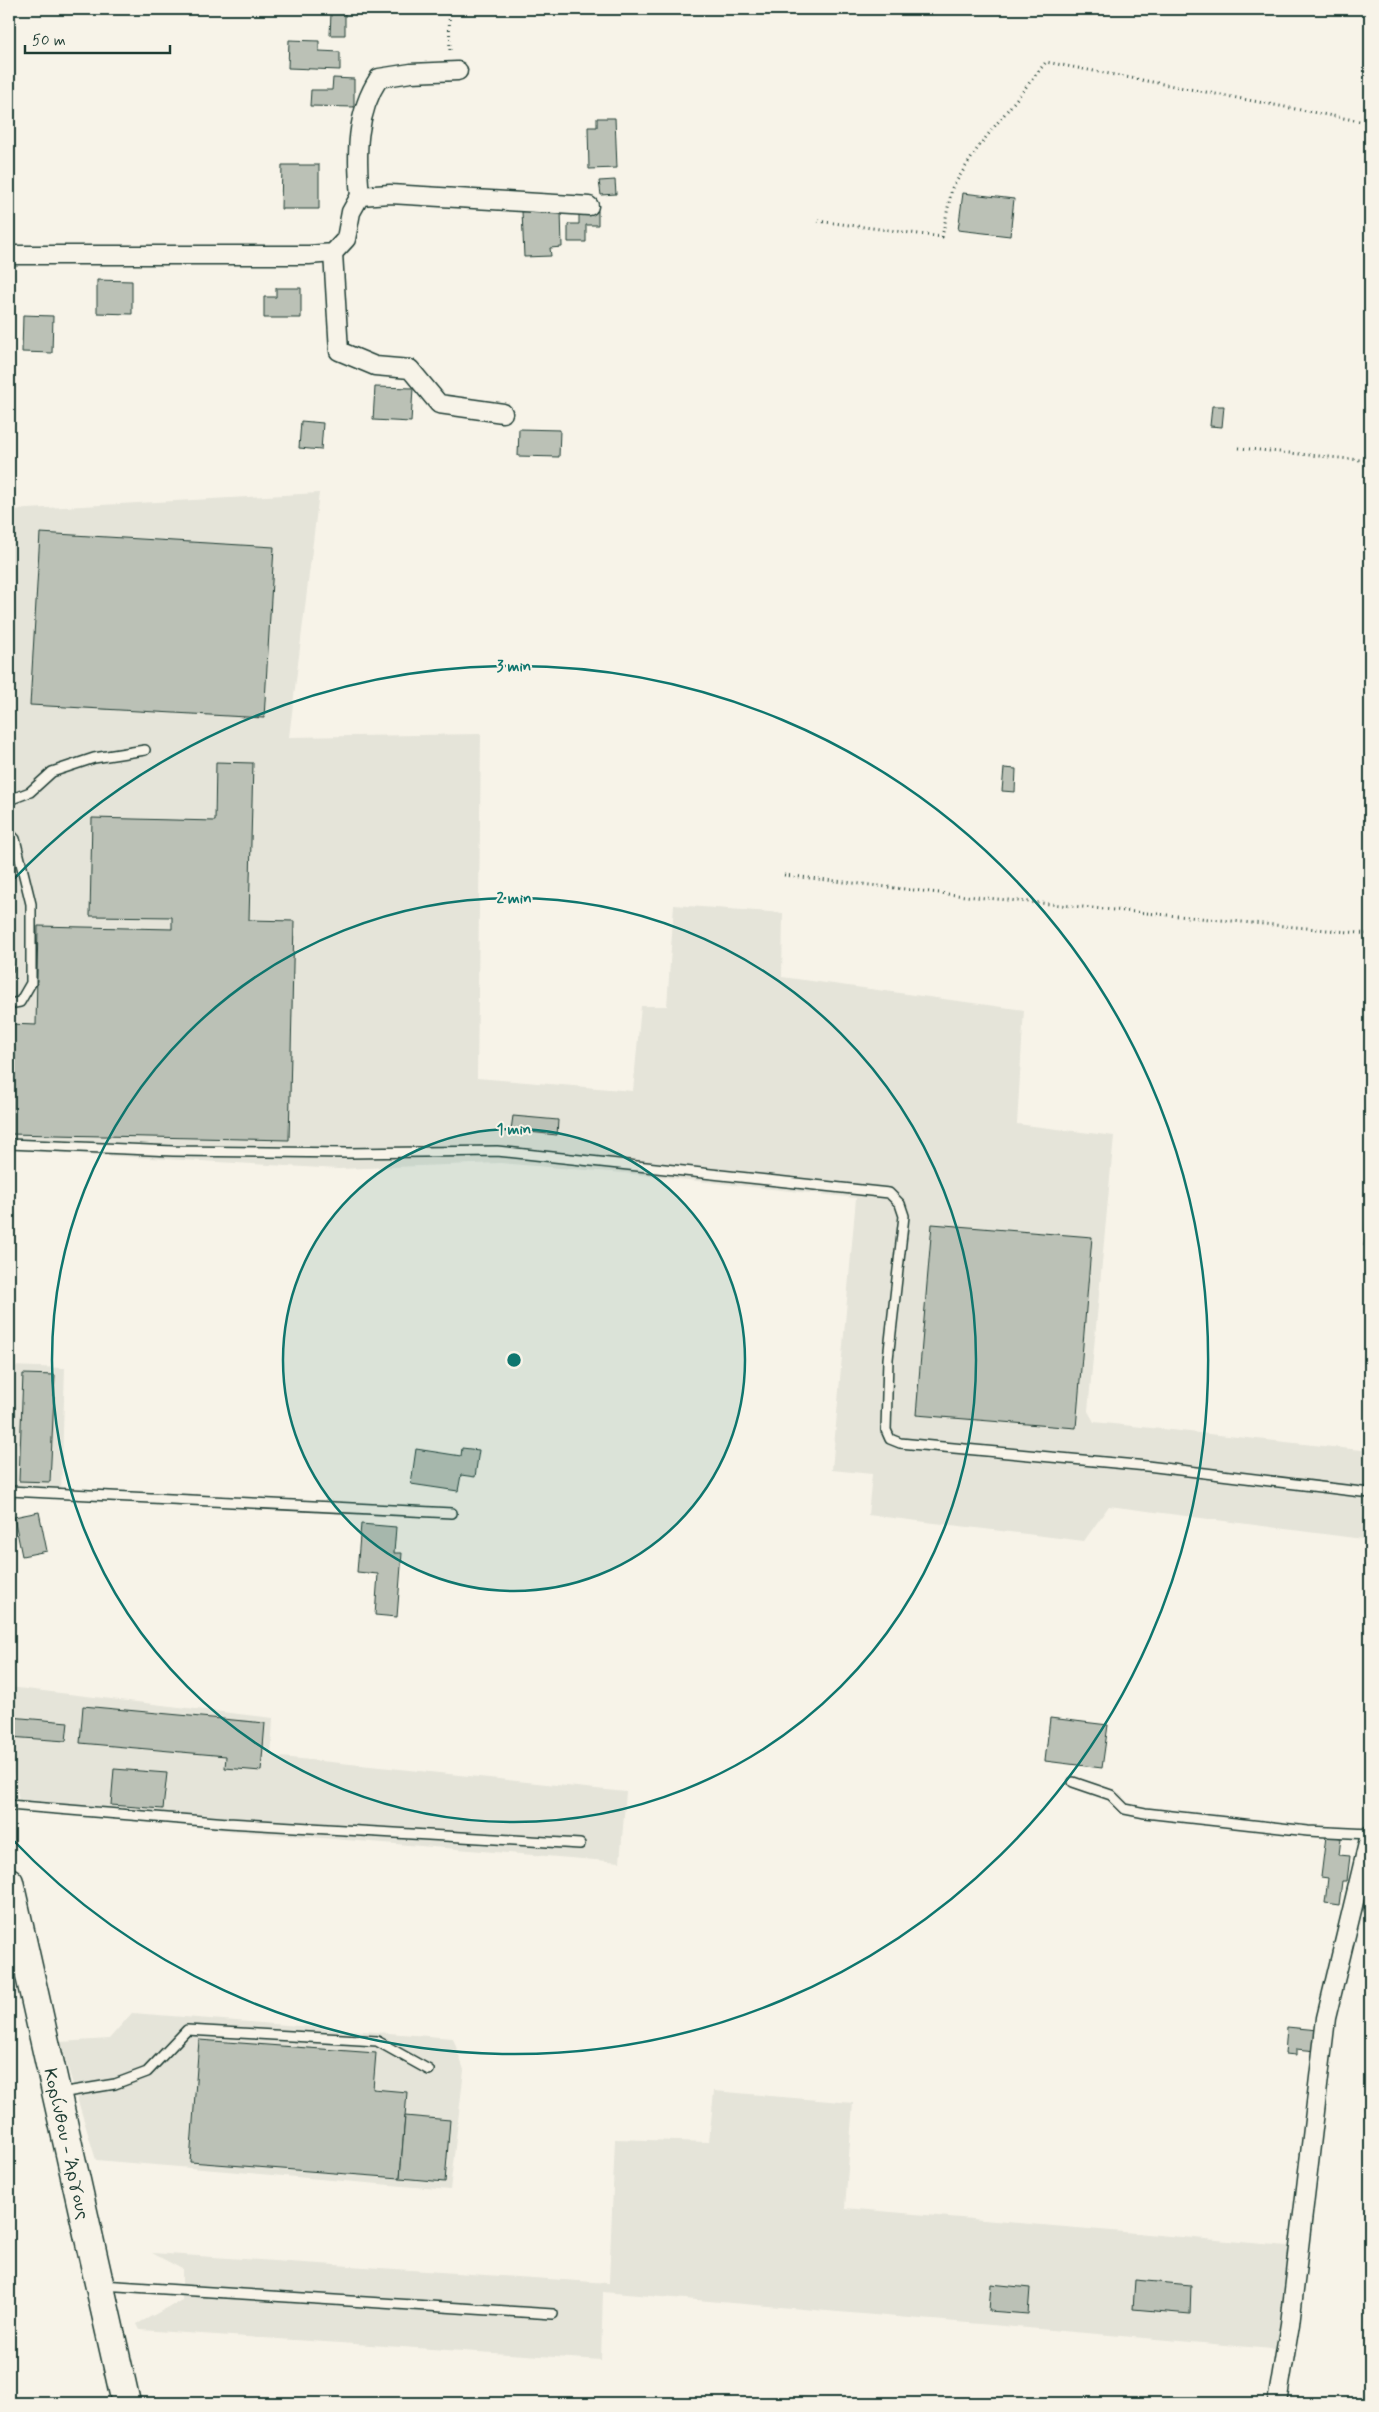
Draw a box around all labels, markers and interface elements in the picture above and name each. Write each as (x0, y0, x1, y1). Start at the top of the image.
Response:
scale bar (25, 22, 170, 54)
text: 50 m (32, 31, 66, 51)
text: 3 min (497, 657, 531, 677)
text: 2 min (496, 889, 532, 909)
text: 1 min (497, 1120, 531, 1140)
centre of rings (505, 1351, 523, 1369)
street label: Κορίνθου - Άργους (37, 2066, 95, 2222)

